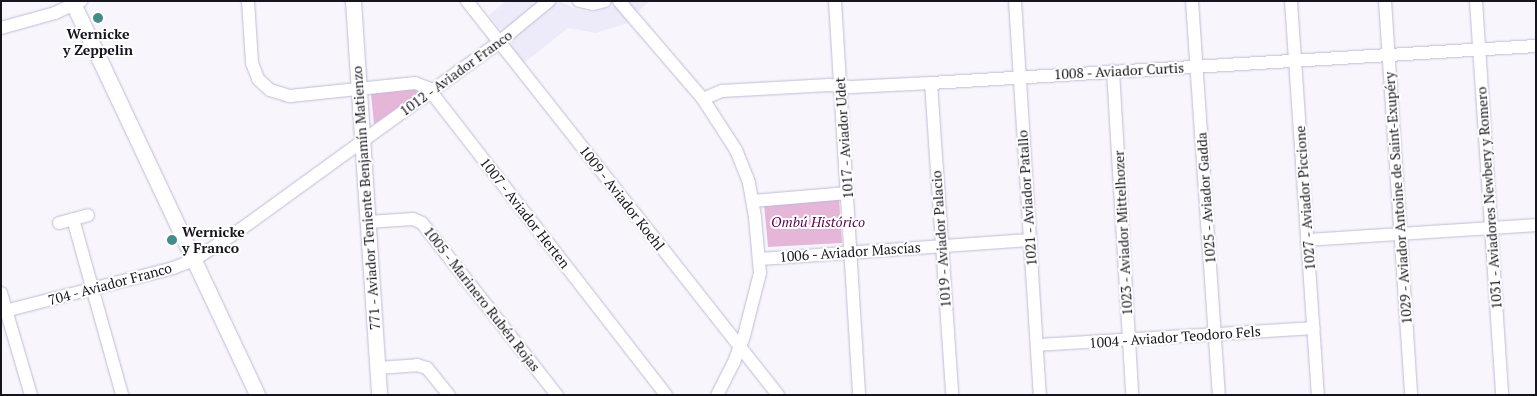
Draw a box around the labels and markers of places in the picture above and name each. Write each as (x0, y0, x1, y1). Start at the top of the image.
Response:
marker: Wernicke y Zeppelin (92, 12, 104, 24)
place label: Wernicke y Zeppelin (63, 26, 133, 58)
place label: Wernicke y Franco (182, 224, 245, 256)
marker: Wernicke y Franco (166, 234, 178, 246)

